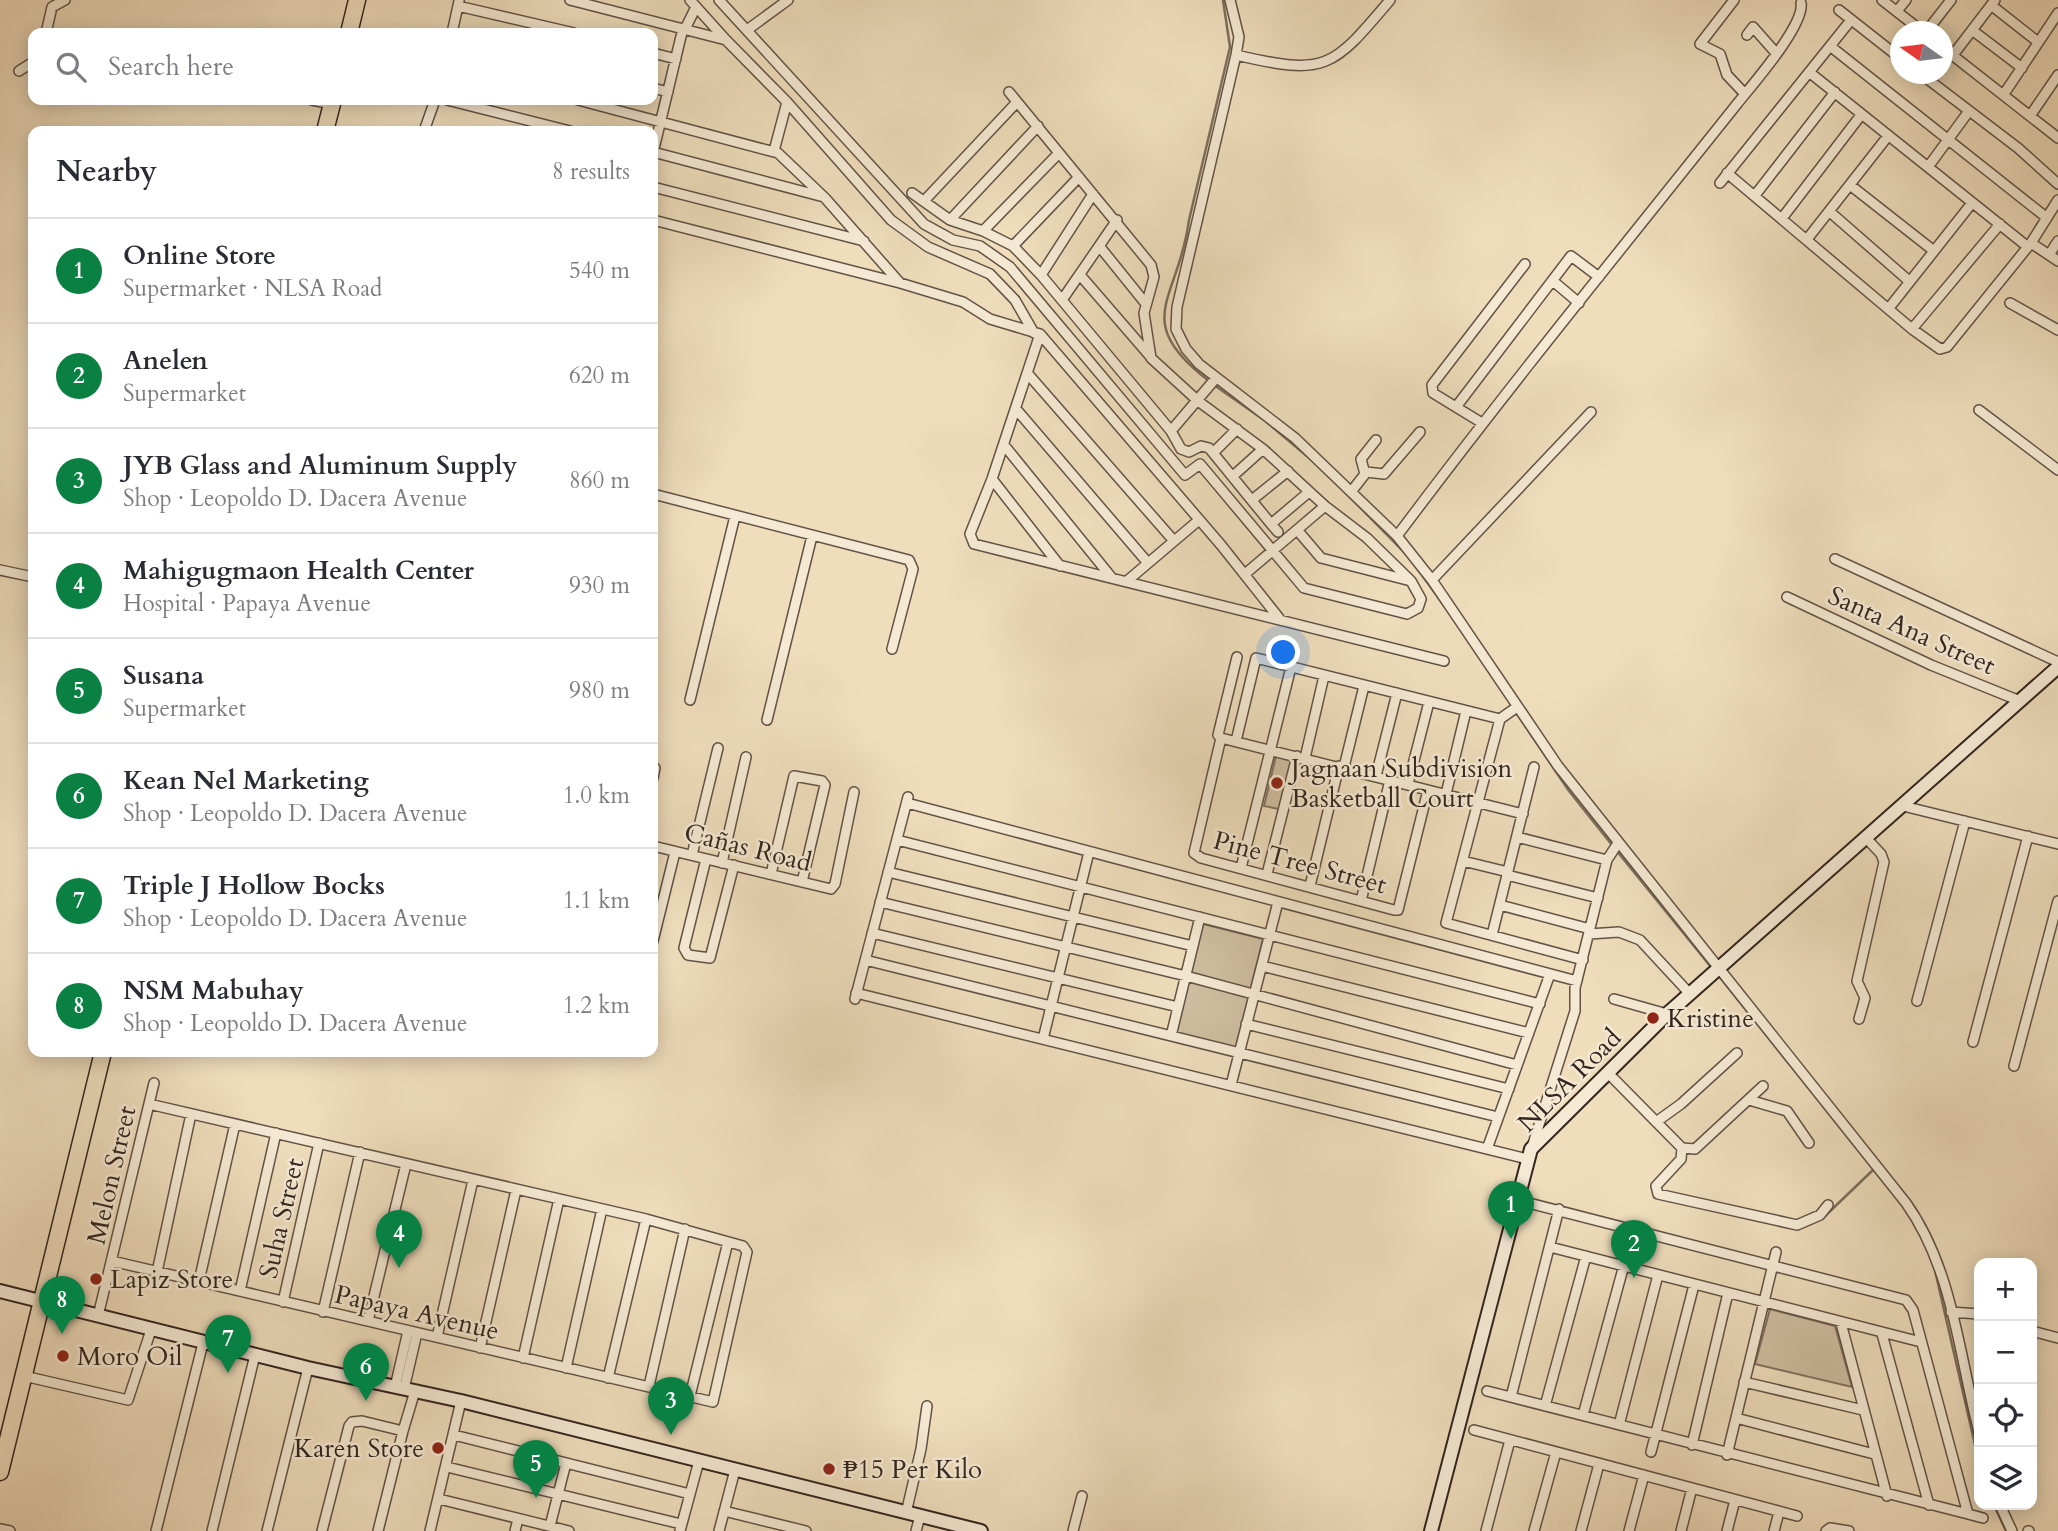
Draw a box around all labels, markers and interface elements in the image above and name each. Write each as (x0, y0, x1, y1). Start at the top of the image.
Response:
north arrow (1890, 21, 1953, 84)
search box (28, 28, 658, 105)
icon: search (52, 48, 90, 86)
text: Search here (108, 49, 234, 84)
text: Nearby (56, 151, 157, 192)
text: 8 results (552, 156, 630, 187)
text: Online Store (123, 238, 276, 273)
text: 1 (73, 255, 85, 286)
text: 540 m (569, 255, 630, 286)
text: Supermarket · NLSA Road (123, 273, 382, 304)
text: Anelen (123, 343, 208, 378)
text: 2 (73, 360, 85, 391)
text: 620 m (569, 360, 630, 391)
text: Supermarket (123, 378, 246, 409)
text: JYB Glass and Aluminum Supply (123, 448, 517, 483)
text: 3 (73, 465, 85, 496)
text: 860 m (569, 465, 630, 496)
text: Shop · Leopoldo D. Dacera Avenue (123, 483, 468, 514)
text: Mahigugmaon Health Center (123, 553, 474, 588)
text: 4 (73, 570, 85, 601)
text: 930 m (569, 570, 630, 601)
street label: Santa Ana Street (1823, 578, 2001, 683)
text: Hospital · Papaya Avenue (123, 588, 371, 619)
your location (1266, 635, 1300, 669)
text: Susana (123, 658, 204, 693)
text: 5 (73, 675, 85, 706)
text: 980 m (569, 675, 630, 706)
text: Supermarket (123, 693, 246, 724)
place label: Jagnaan Subdivision Basketball Court (1287, 751, 1513, 816)
text: Kean Nel Marketing (123, 763, 369, 798)
marker: Jagnaan Subdivision Basketball Court (1269, 775, 1285, 791)
text: 6 (73, 780, 85, 811)
text: 1.0 km (563, 780, 630, 811)
text: Shop · Leopoldo D. Dacera Avenue (123, 798, 468, 829)
street label: Cañas Road (681, 815, 815, 880)
street label: Pine Tree Street (1209, 823, 1390, 902)
text: Triple J Hollow Bocks (123, 868, 385, 903)
text: 7 (73, 885, 85, 916)
text: 1.1 km (563, 885, 630, 916)
text: Shop · Leopoldo D. Dacera Avenue (123, 903, 468, 934)
text: NSM Mabuhay (123, 973, 304, 1008)
text: 8 (73, 990, 85, 1021)
text: 1.2 km (563, 990, 630, 1021)
place label: Kristine (1667, 1001, 1754, 1036)
text: Shop · Leopoldo D. Dacera Avenue (123, 1008, 468, 1039)
marker: Kristine (1645, 1010, 1661, 1026)
street label: NLSA Road (1510, 1021, 1629, 1140)
street label: Melon Street (79, 1102, 144, 1248)
street label: Suha Street (251, 1155, 312, 1282)
pin: 1 (1488, 1181, 1534, 1239)
pin: 4 (376, 1210, 422, 1268)
pin: 2 (1611, 1220, 1657, 1278)
map controls (1974, 1258, 2037, 1510)
button: + (1974, 1258, 2037, 1321)
place label: Lapiz Store (110, 1262, 233, 1297)
marker: Lapiz Store (88, 1271, 104, 1287)
pin: 8 (39, 1276, 85, 1334)
street label: Papaya Avenue (331, 1277, 503, 1348)
pin: 7 (205, 1315, 251, 1373)
button: − (1974, 1321, 2037, 1384)
place label: Moro Oil (77, 1339, 183, 1374)
pin: 6 (343, 1343, 389, 1401)
marker: Moro Oil (55, 1348, 71, 1364)
pin: 3 (648, 1377, 694, 1435)
button: locate (1974, 1384, 2037, 1447)
place label: Karen Store (294, 1431, 424, 1466)
marker: Karen Store (430, 1440, 446, 1456)
pin: 5 (513, 1440, 559, 1498)
button: layers (1974, 1447, 2037, 1510)
place label: ₱15 Per Kilo (843, 1452, 982, 1487)
marker: ₱15 Per Kilo (821, 1461, 837, 1477)

